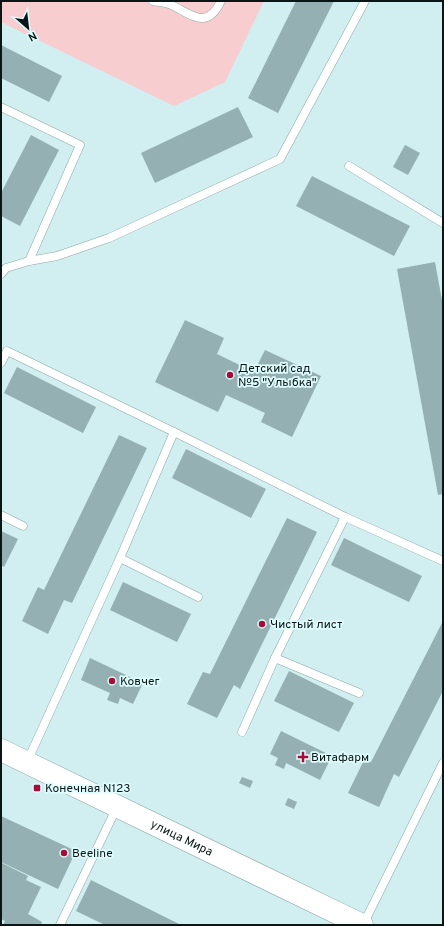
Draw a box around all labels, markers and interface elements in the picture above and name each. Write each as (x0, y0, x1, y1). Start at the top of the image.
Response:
north arrow (8, 8, 48, 48)
text: N (25, 28, 39, 44)
place label: Детский сад №5 "Улыбка" (238, 361, 317, 391)
marker: Детский сад №5 "Улыбка" (225, 370, 235, 380)
place label: Чистый лист (270, 617, 343, 633)
marker: Чистый лист (257, 619, 267, 629)
place label: Ковчег (120, 674, 160, 690)
marker: Ковчег (107, 676, 117, 686)
place label: Витафарм (311, 750, 369, 766)
marker: Витафарм (298, 752, 308, 762)
place label: Конечная N123 (45, 781, 131, 797)
marker: Конечная N123 (32, 783, 42, 793)
street label: улица Мира (148, 817, 215, 860)
place label: Beeline (72, 846, 113, 862)
marker: Beeline (59, 848, 69, 858)

